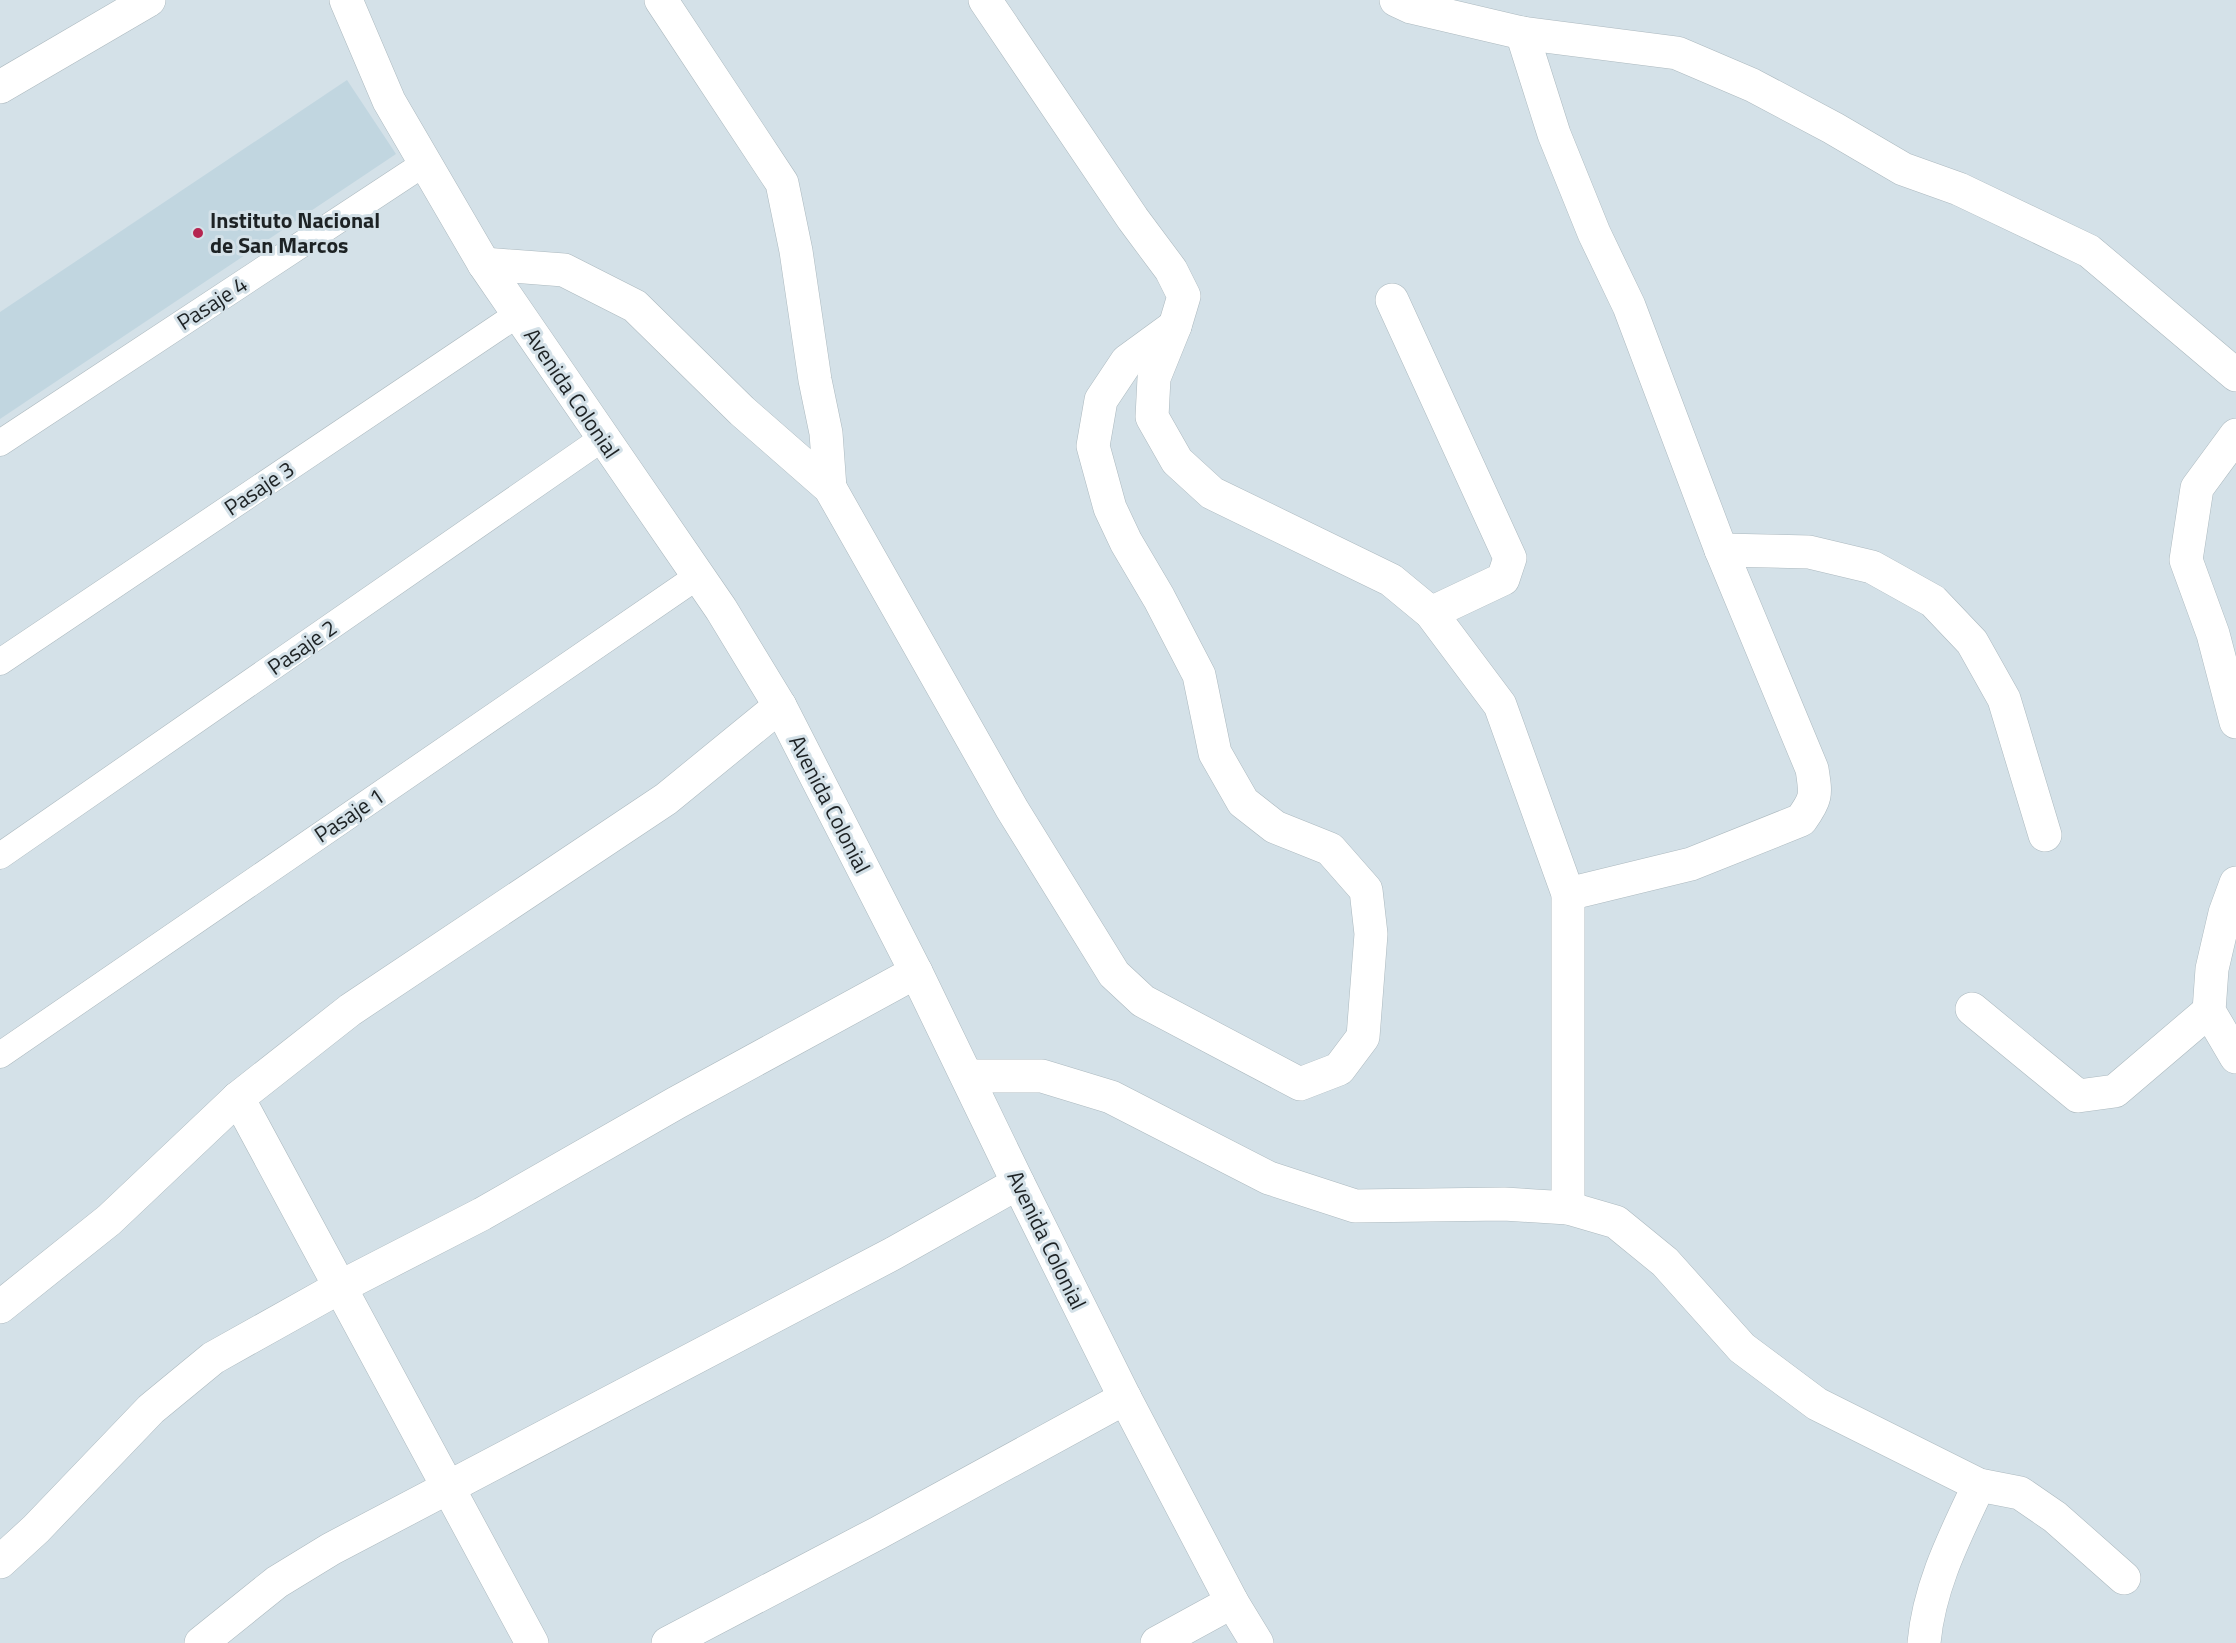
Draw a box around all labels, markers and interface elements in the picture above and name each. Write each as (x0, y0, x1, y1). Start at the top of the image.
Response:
place label: Instituto Nacional de San Marcos (210, 203, 380, 262)
marker: Instituto Nacional de San Marcos (191, 226, 205, 240)
street label: Pasaje 4 (170, 267, 254, 339)
street label: Avenida Colonial (516, 321, 628, 465)
street label: Pasaje 3 (217, 452, 301, 524)
street label: Pasaje 2 (260, 611, 344, 683)
street label: Avenida Colonial (781, 729, 879, 879)
street label: Pasaje 1 (307, 779, 391, 851)
street label: Avenida Colonial (999, 1165, 1095, 1315)

